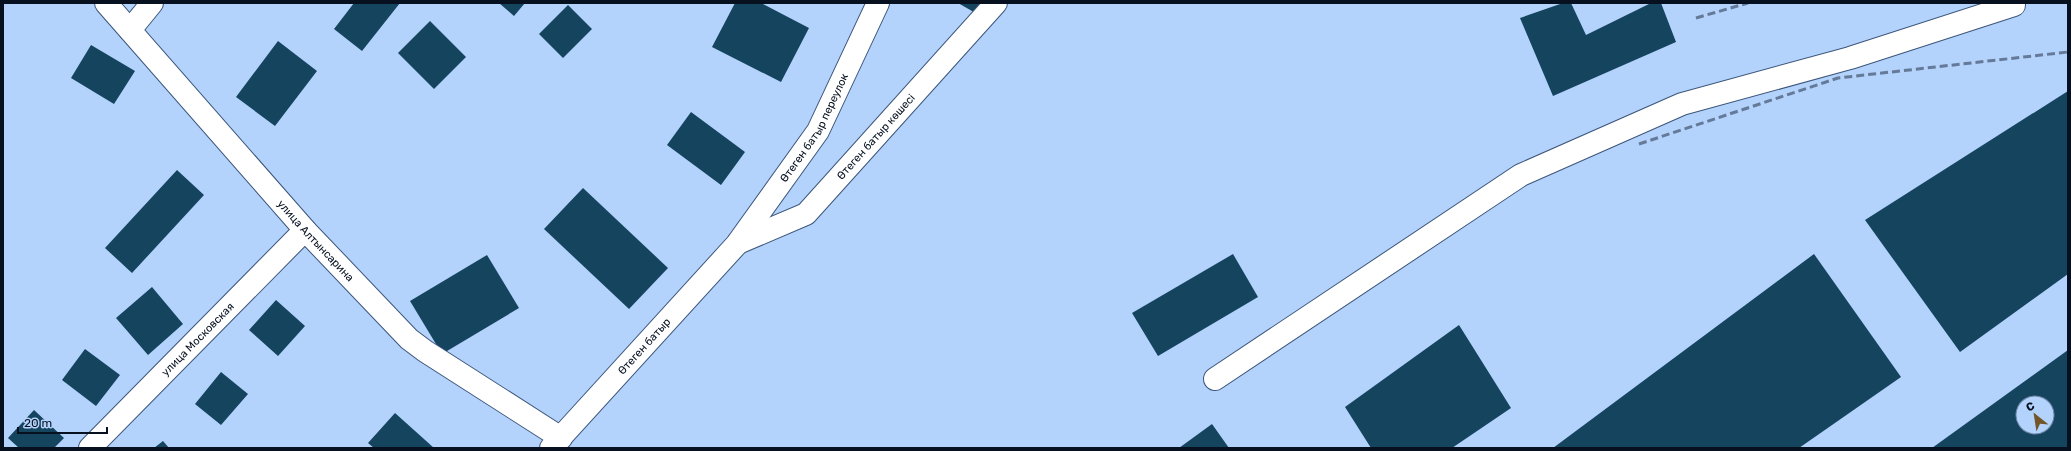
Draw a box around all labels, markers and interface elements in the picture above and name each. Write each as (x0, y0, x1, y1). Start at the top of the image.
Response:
street label: Өтеген батыр переулок (777, 71, 851, 185)
street label: Өтеген батыр көшесі (834, 91, 917, 182)
street label: улица Алтынсарина (275, 197, 357, 284)
street label: улица Московская (158, 300, 236, 378)
street label: Өтеген батыр (615, 315, 673, 377)
north arrow (2015, 395, 2055, 435)
text: С (2024, 399, 2037, 414)
scale bar (18, 409, 107, 435)
text: 20 m (24, 416, 52, 430)

